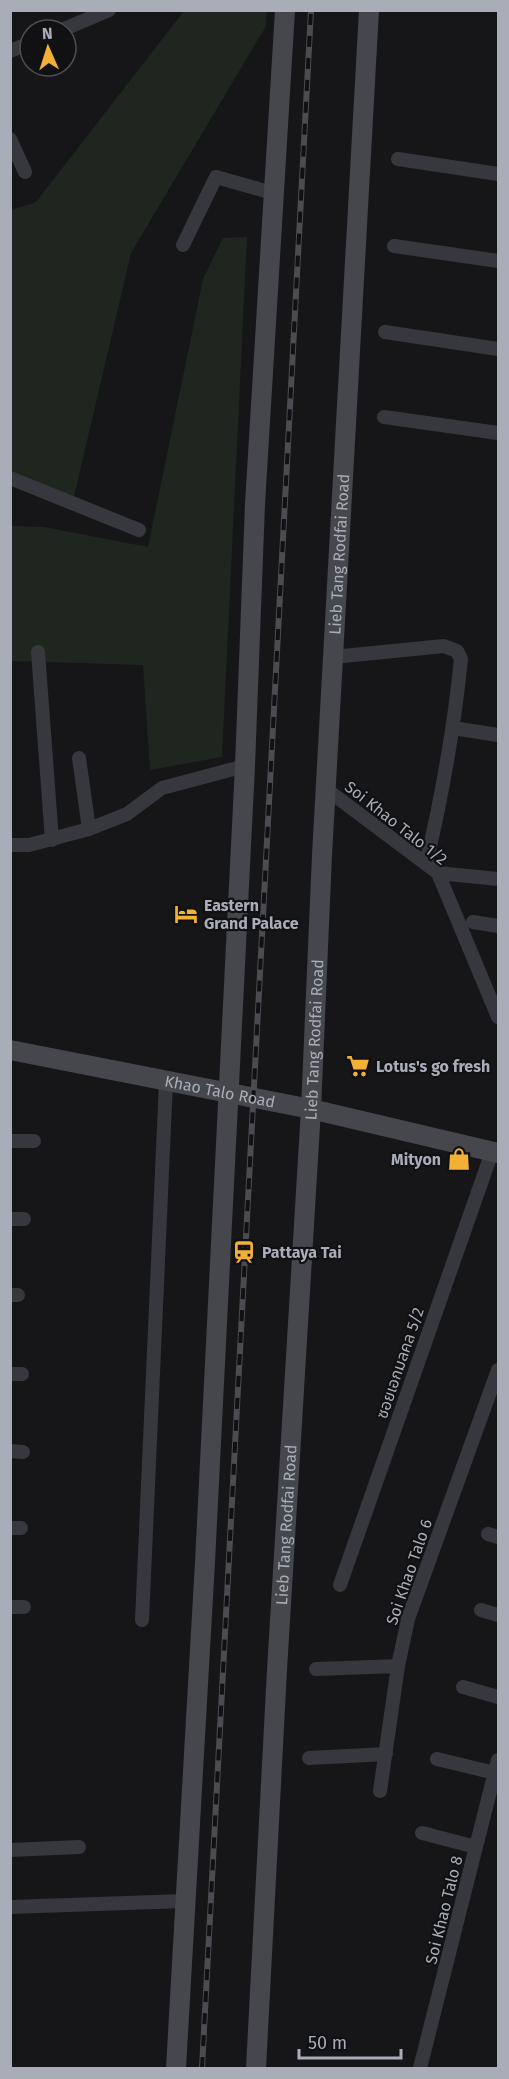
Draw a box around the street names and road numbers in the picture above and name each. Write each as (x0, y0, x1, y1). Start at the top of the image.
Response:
street label: Lieb Tang Rodfai Road (325, 473, 353, 635)
street label: Soi Khao Talo 1/2 (341, 777, 451, 869)
street label: Lieb Tang Rodfai Road (301, 959, 327, 1121)
street label: Khao Talo Road (163, 1071, 277, 1111)
street label: ซอยเอกมลคล 5/2 (372, 1305, 428, 1421)
street label: Lieb Tang Rodfai Road (271, 1444, 300, 1606)
street label: Soi Khao Talo 6 (382, 1517, 436, 1627)
street label: Soi Khao Talo 8 (421, 1854, 467, 1966)

